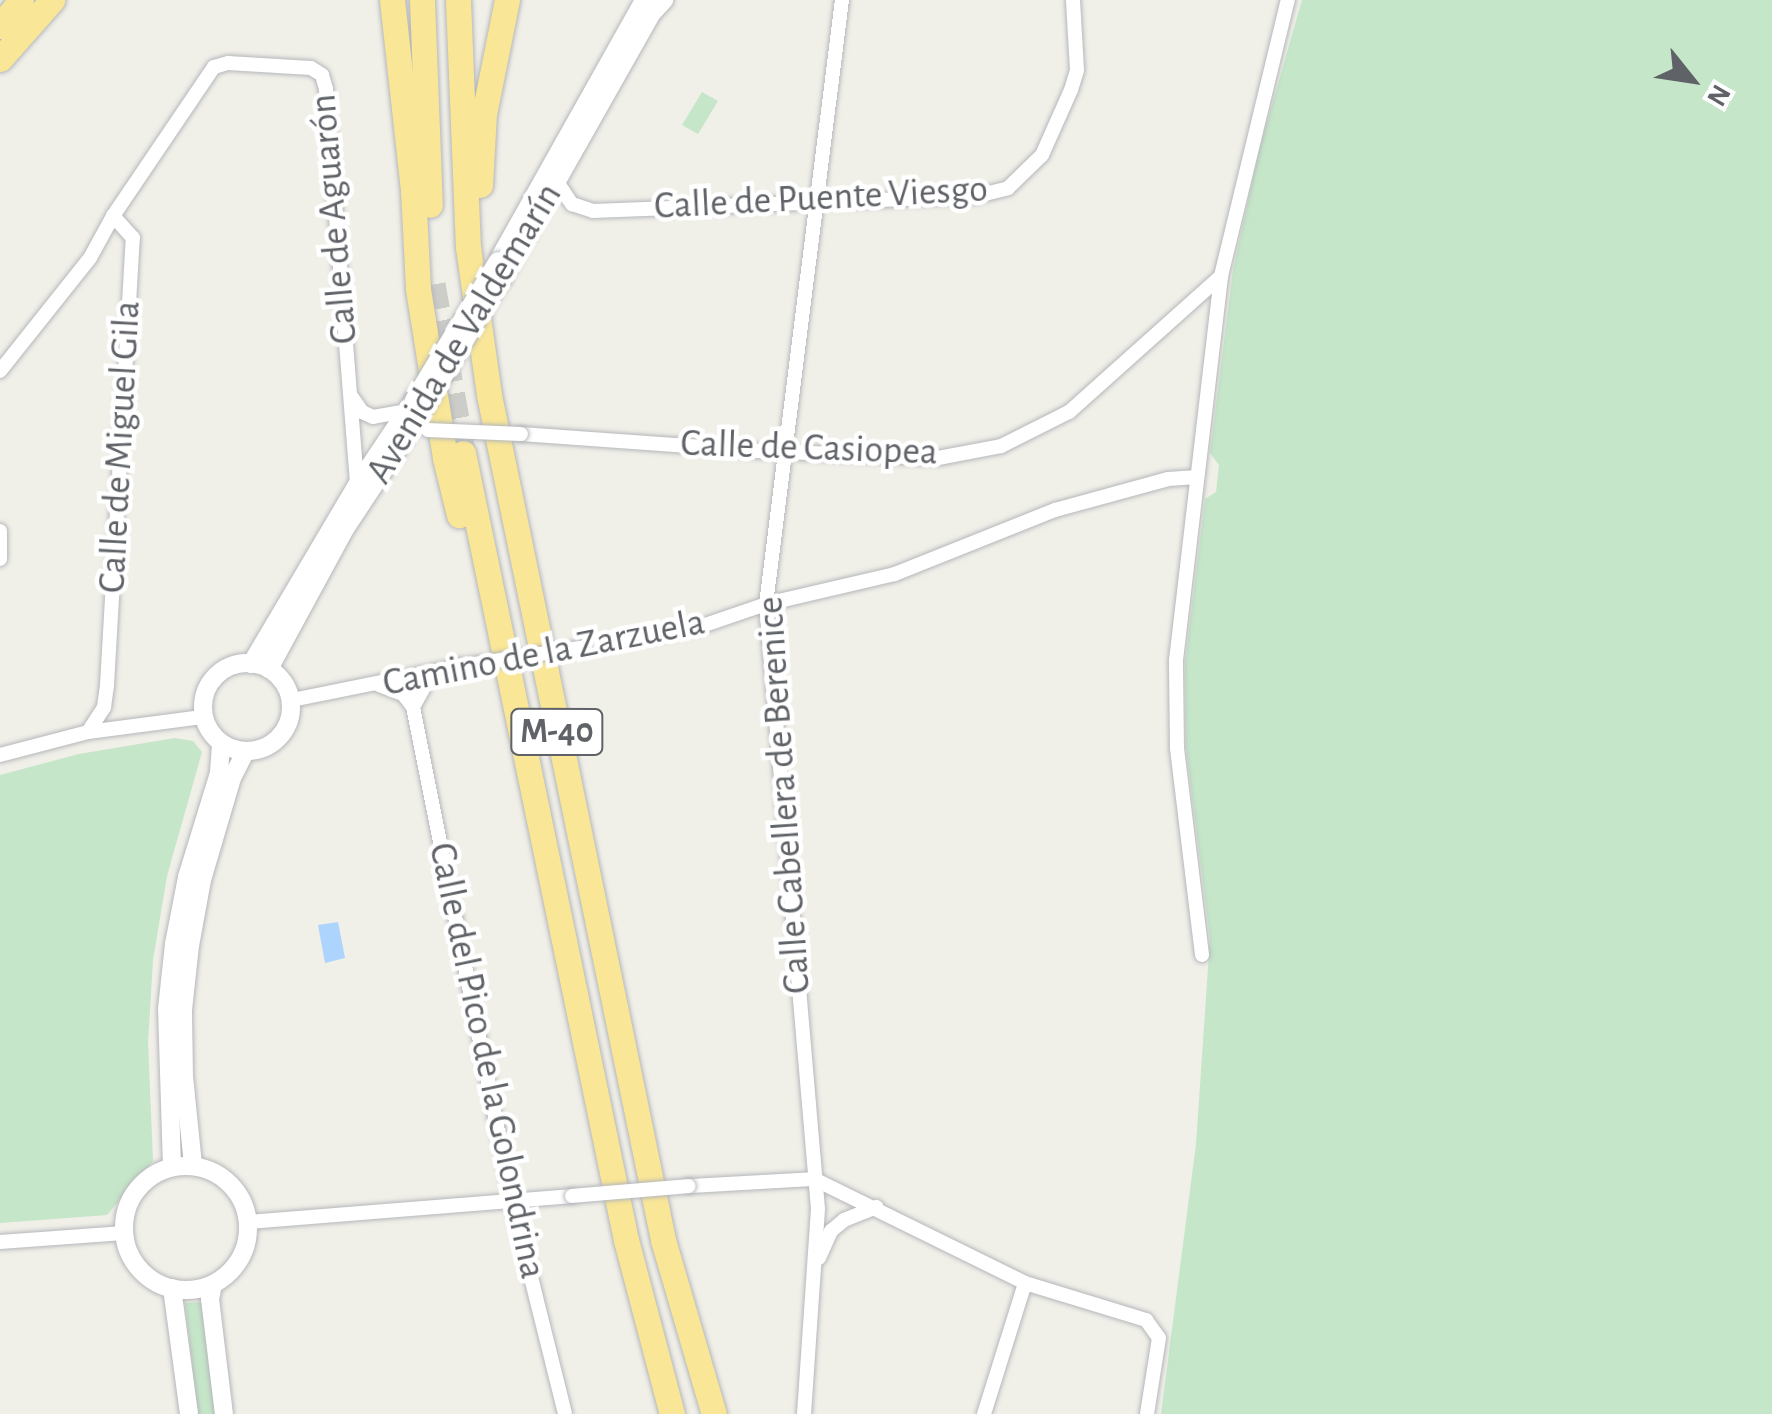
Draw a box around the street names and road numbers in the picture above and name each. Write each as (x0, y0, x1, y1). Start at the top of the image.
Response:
street label: Calle de Aguarón (301, 92, 369, 346)
street label: Calle de Puente Viesgo (653, 167, 989, 231)
street label: Avenida de Valdemarín (357, 176, 573, 492)
street label: Calle de Miguel Gila (91, 300, 151, 594)
street label: Calle de Casiopea (680, 422, 938, 476)
street label: Calle Cabellera de Berenice (748, 595, 822, 995)
street label: Camino de la Zarzuela (379, 600, 709, 708)
road number: M-40 (510, 702, 604, 762)
street label: Calle del Pico de la Golondrina (418, 839, 554, 1283)

